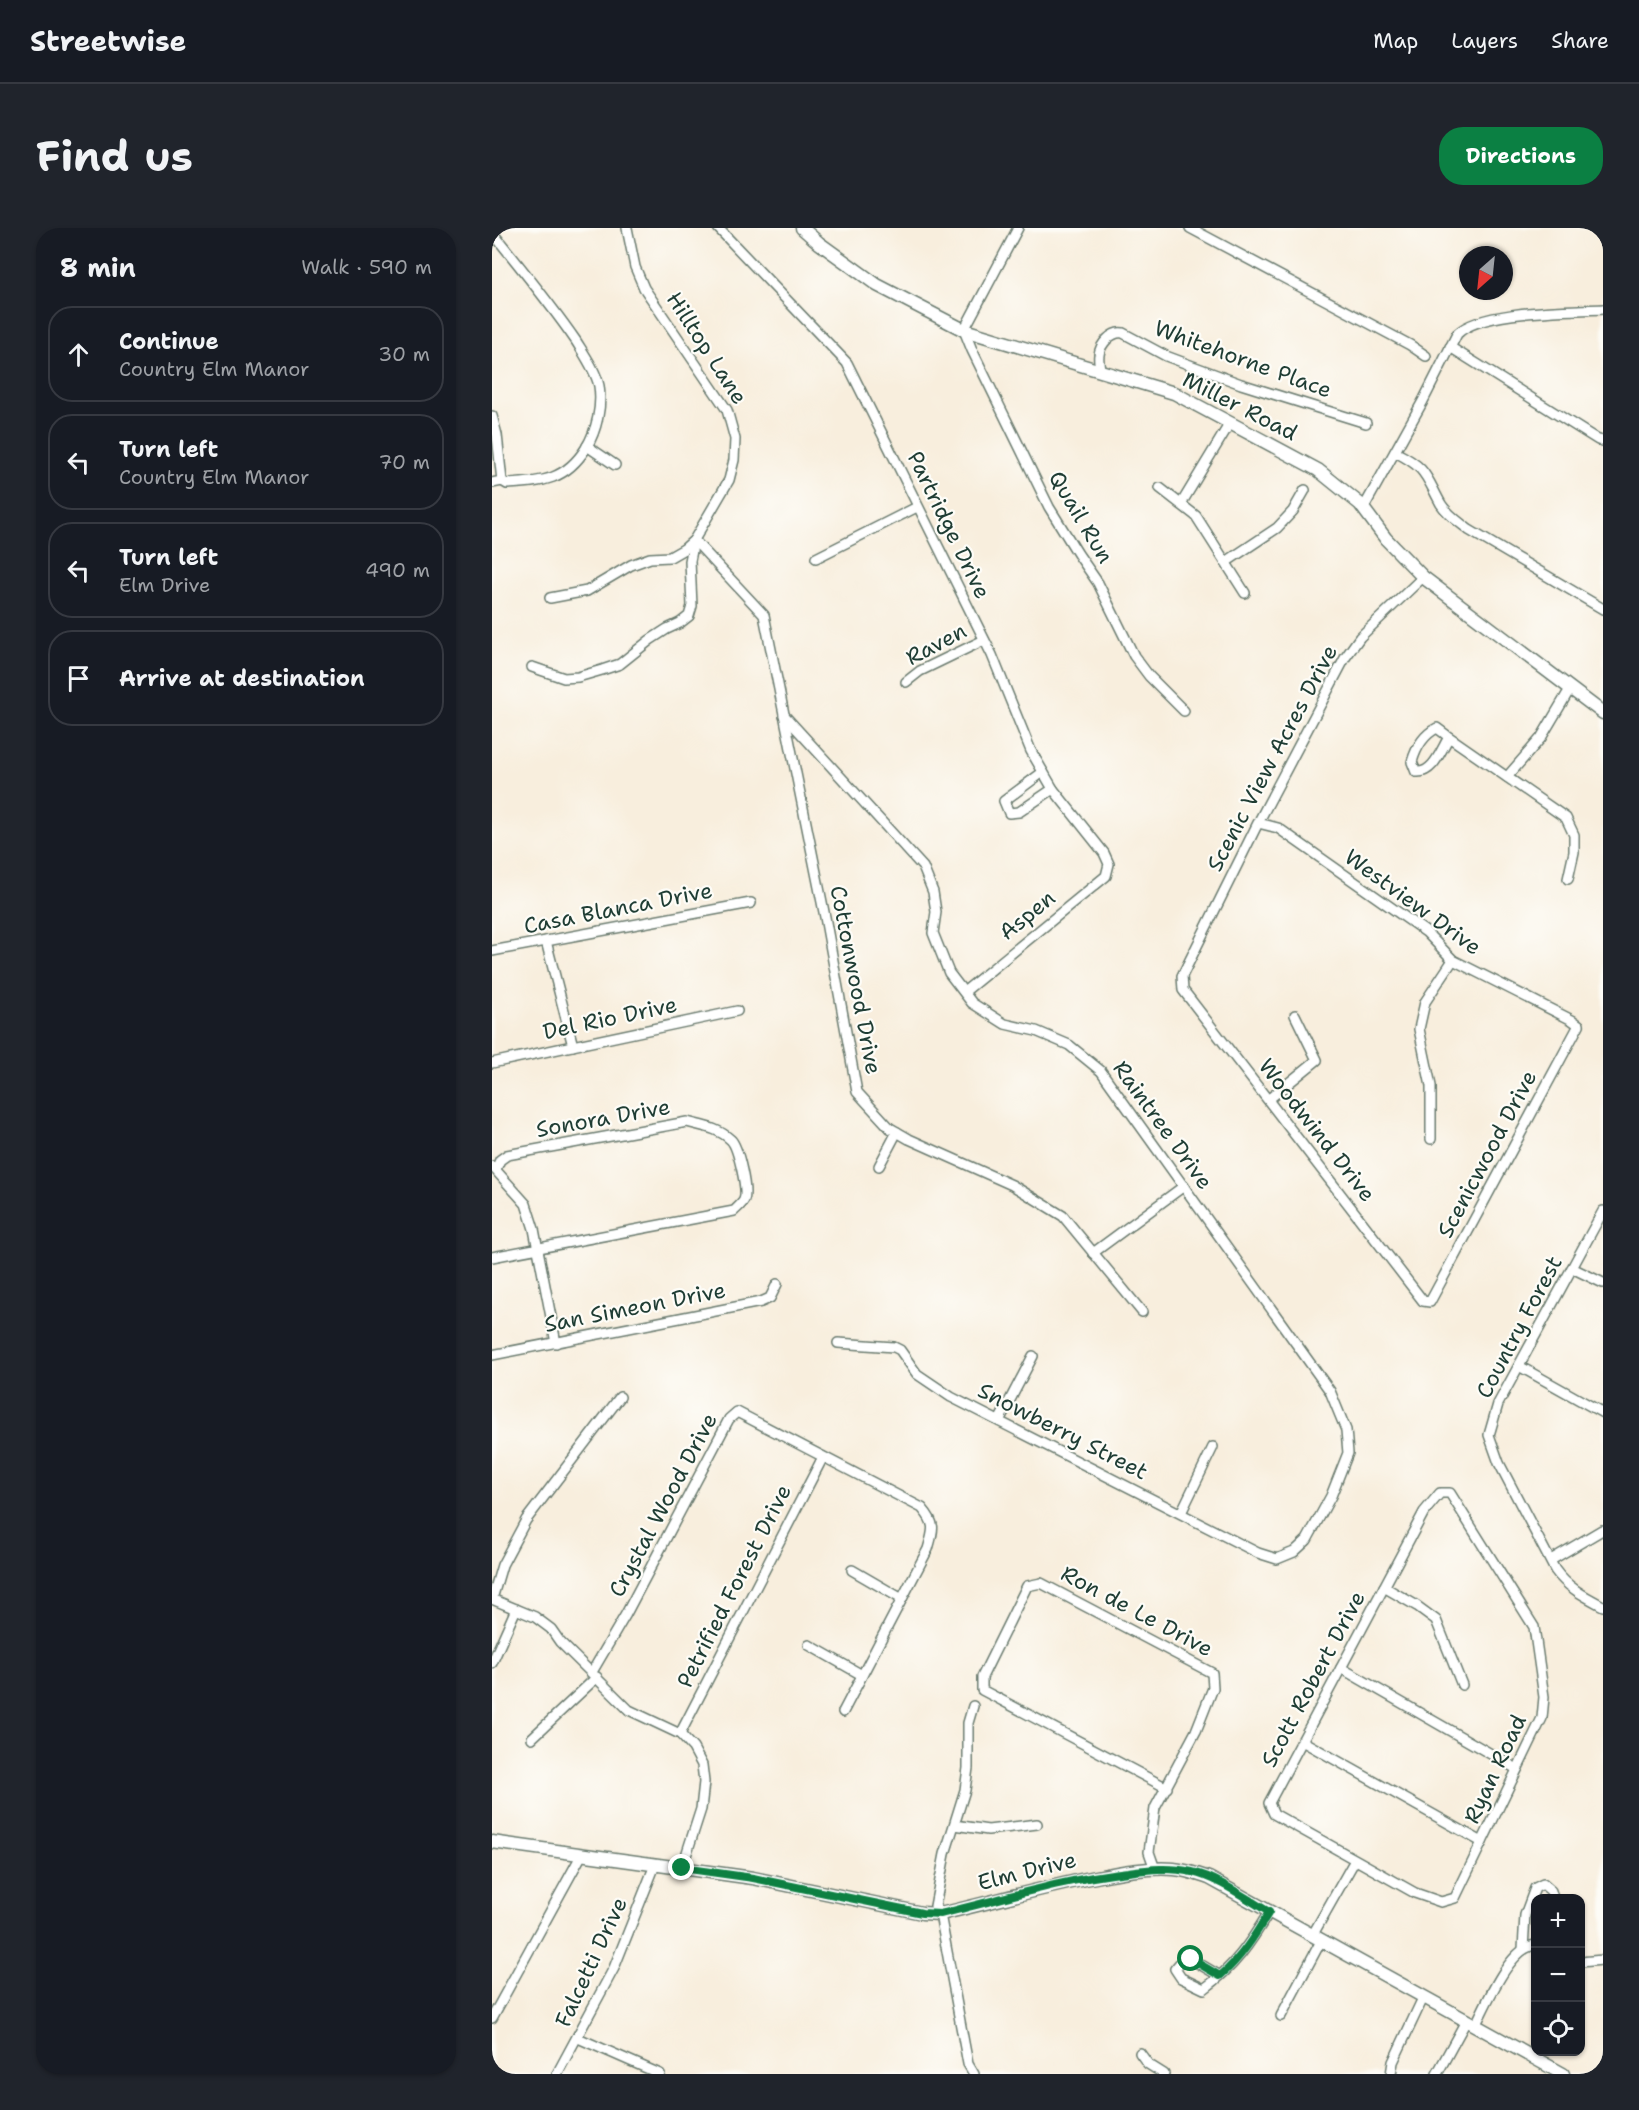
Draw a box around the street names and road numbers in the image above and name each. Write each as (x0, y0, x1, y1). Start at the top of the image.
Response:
street label: Hilltop Lane (660, 286, 754, 410)
street label: Whitehorne Place (1150, 313, 1336, 405)
street label: Miller Road (1178, 365, 1302, 447)
street label: Partridge Drive (901, 446, 997, 604)
street label: Quail Run (1042, 465, 1120, 569)
street label: Raven (901, 616, 971, 672)
street label: Scenic View Acres Drive (1200, 640, 1344, 876)
street label: Westview Drive (1339, 842, 1487, 962)
street label: Casa Blanca Drive (521, 875, 715, 941)
street label: Cottonwood Drive (823, 883, 889, 1077)
street label: Aspen (993, 883, 1061, 947)
street label: Del Rio Drive (540, 990, 680, 1046)
street label: Woodwind Drive (1252, 1052, 1382, 1208)
street label: Raintree Drive (1107, 1055, 1219, 1195)
street label: Scenicwood Drive (1431, 1065, 1543, 1243)
street label: Sonora Drive (534, 1092, 672, 1144)
street label: Country Forest (1469, 1251, 1569, 1403)
street label: San Simeon Drive (542, 1275, 728, 1339)
street label: Snowberry Street (973, 1376, 1153, 1486)
street label: Crystal Wood Drive (602, 1408, 724, 1602)
street label: Petrified Forest Drive (670, 1479, 798, 1693)
street label: Ron de Le Drive (1056, 1559, 1218, 1663)
street label: Scott Robert Drive (1254, 1586, 1372, 1772)
street label: Ryan Road (1457, 1710, 1533, 1828)
street label: Elm Drive (975, 1845, 1079, 1897)
street label: Falcetti Drive (548, 1892, 634, 2032)

